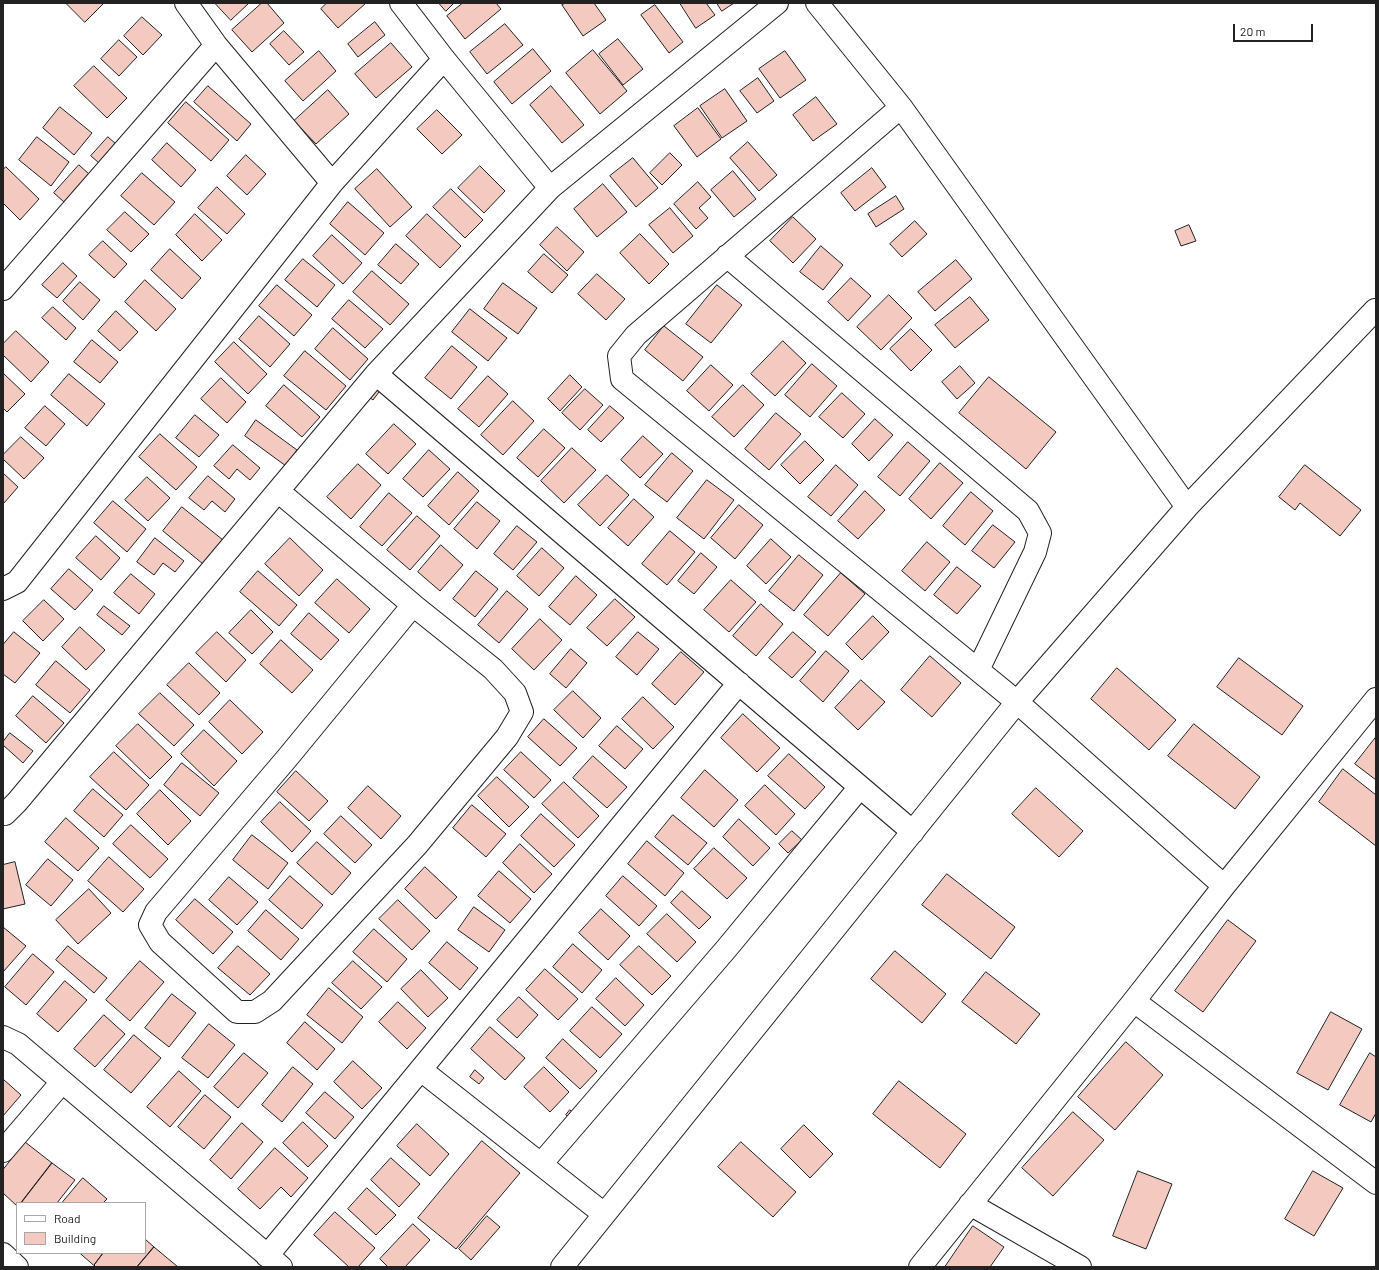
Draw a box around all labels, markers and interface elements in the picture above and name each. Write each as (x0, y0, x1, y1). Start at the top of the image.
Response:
scale bar (1235, 16, 1315, 42)
text: 20 m (1240, 24, 1266, 38)
legend (16, 1202, 146, 1254)
text: Road (54, 1211, 81, 1225)
text: Building (54, 1231, 96, 1245)

